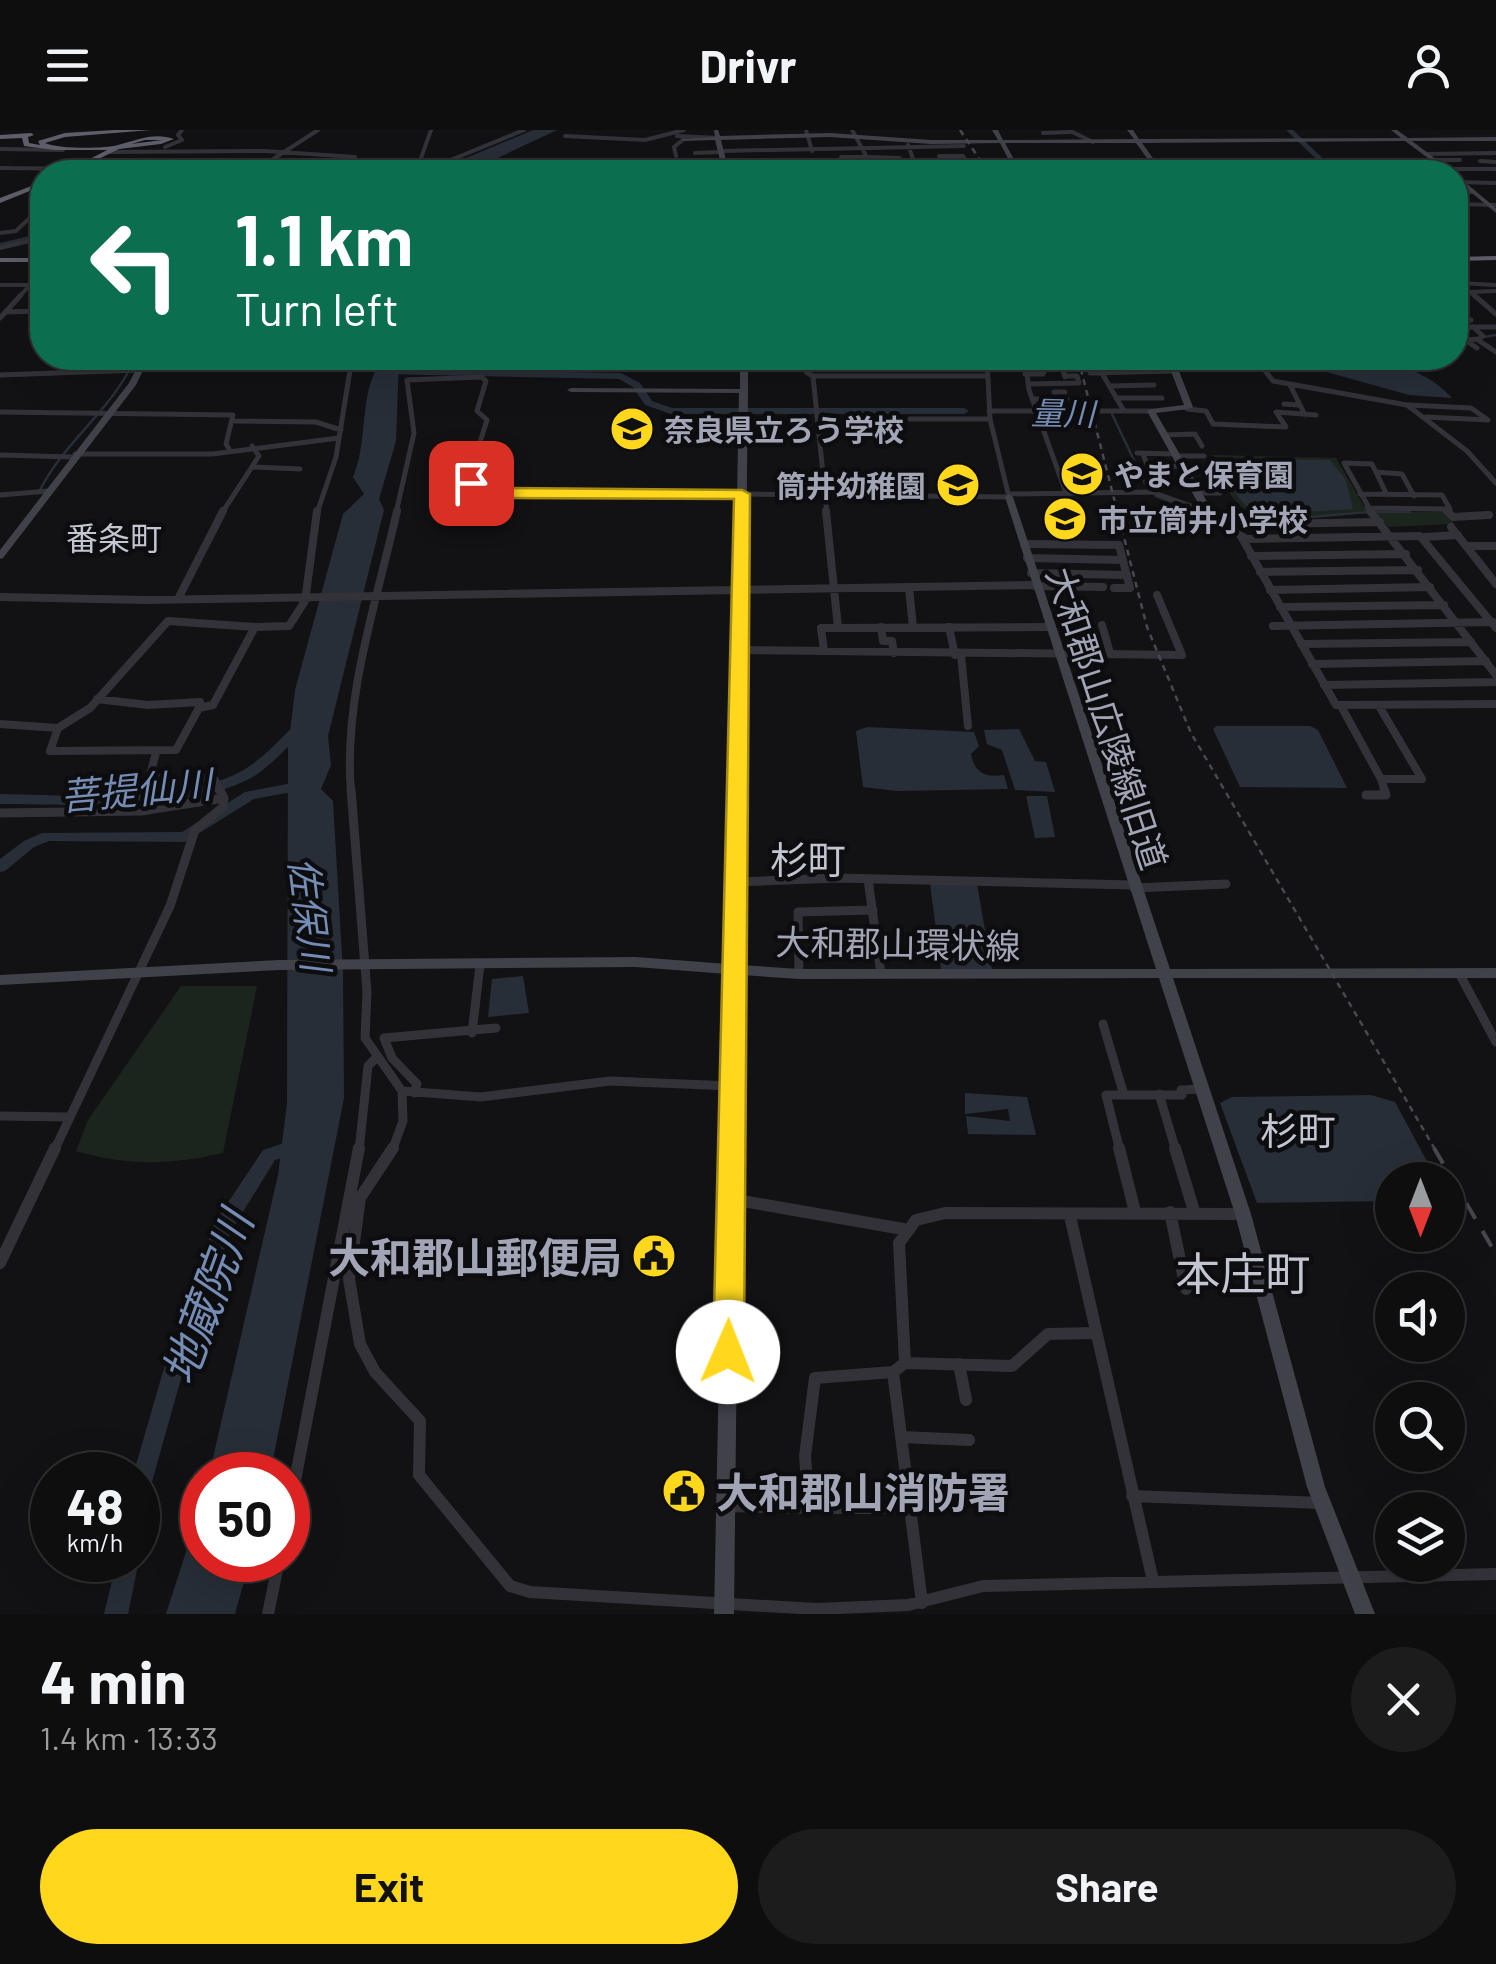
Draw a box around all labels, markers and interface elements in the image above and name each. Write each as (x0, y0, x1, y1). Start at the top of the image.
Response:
icon: menu (40, 38, 95, 93)
text: Drivr (699, 38, 797, 92)
icon: person (1401, 38, 1456, 93)
text: 1.1 km (235, 196, 413, 280)
icon: left (70, 200, 200, 330)
text: Turn left (235, 281, 399, 335)
water label: 量川 (1031, 392, 1098, 432)
school or university icon: 奈良県立ろう学校 (609, 406, 655, 452)
place label: 奈良県立ろう学校 (664, 411, 904, 447)
pin (429, 441, 514, 526)
school or university icon: やまと保育園 (1059, 451, 1105, 497)
icon: arrive (444, 456, 499, 511)
place label: やまと保育園 (1114, 456, 1294, 492)
school or university icon: 筒井幼稚園 (935, 462, 981, 508)
place label: 筒井幼稚園 (776, 467, 926, 503)
school or university icon: 市立筒井小学校 (1042, 496, 1088, 542)
place label: 市立筒井小学校 (1098, 501, 1308, 537)
district label: 番条町 (66, 518, 162, 556)
street label: 大和郡山広陵線旧道 (1039, 562, 1177, 874)
water label: 菩提仙川 (58, 759, 218, 819)
district label: 杉町 (770, 836, 846, 882)
water label: 佐保川 (281, 855, 341, 977)
street label: 大和郡山環状線 (775, 920, 1021, 966)
district label: 杉町 (1260, 1107, 1336, 1153)
north arrow (1375, 1162, 1465, 1252)
map controls (1375, 1162, 1465, 1582)
water label: 地蔵院川 (150, 1199, 264, 1391)
place label: 大和郡山郵便局 (328, 1231, 622, 1281)
public building icon: 大和郡山郵便局 (631, 1233, 677, 1279)
district label: 本庄町 (1175, 1245, 1311, 1299)
button: sound (1375, 1272, 1465, 1362)
position arrow (676, 1300, 780, 1404)
button: search (1375, 1382, 1465, 1472)
speed limit sign: 50 (180, 1452, 310, 1582)
place label: 大和郡山消防署 (716, 1466, 1010, 1516)
public building icon: 大和郡山消防署 (661, 1468, 707, 1514)
text: 48 (66, 1475, 124, 1535)
button: layers (1375, 1492, 1465, 1582)
text: km/h (67, 1527, 123, 1557)
text: 4 min (40, 1644, 187, 1716)
button: close (1351, 1647, 1456, 1752)
text: 1.4 km · 13:33 (40, 1718, 218, 1756)
button: Exit (40, 1829, 738, 1944)
button: Share (758, 1829, 1456, 1944)

